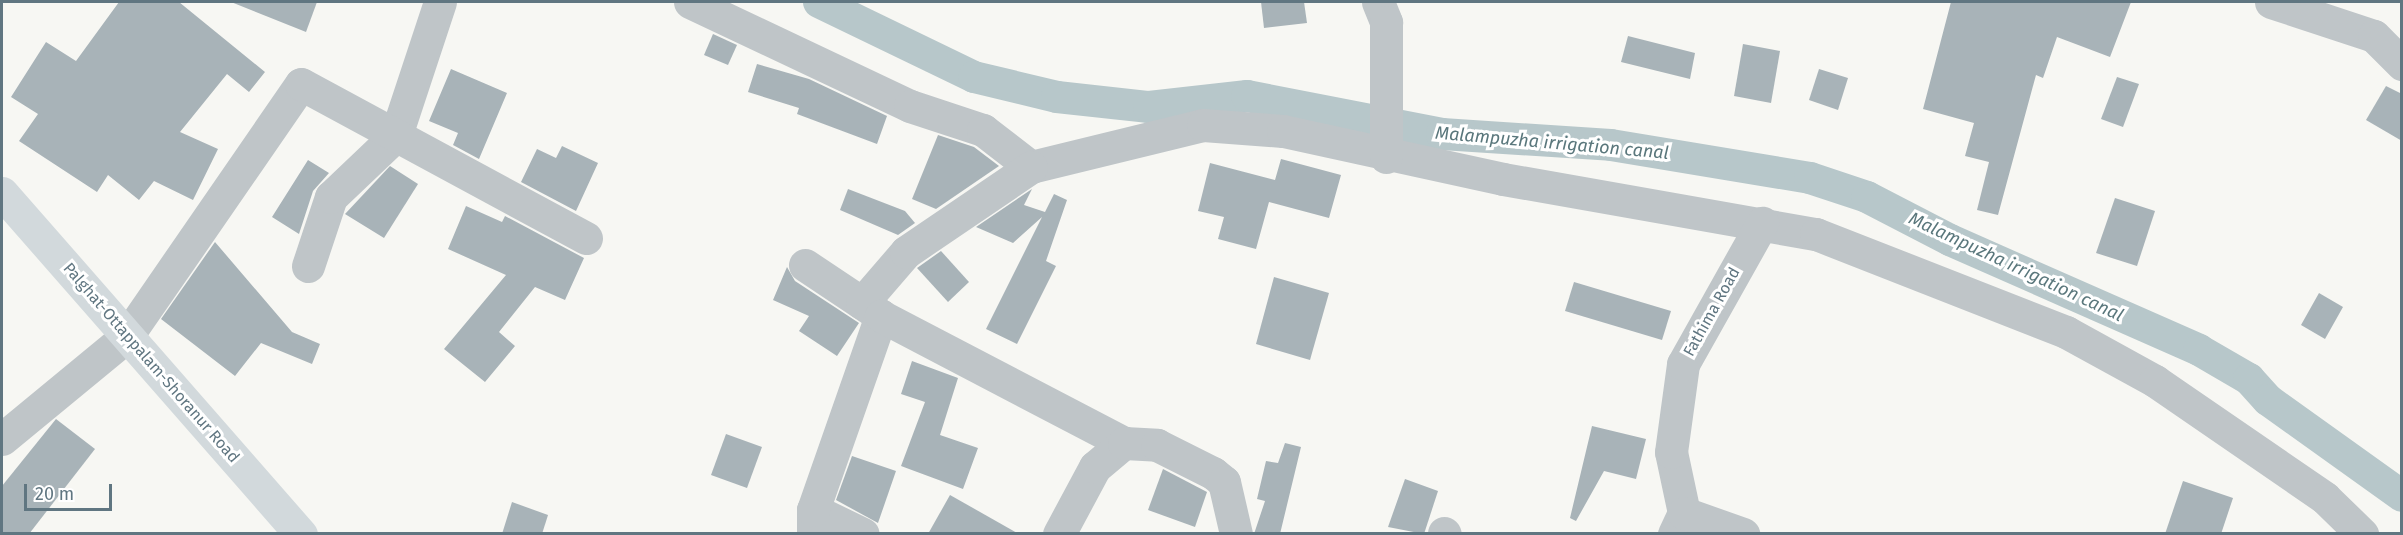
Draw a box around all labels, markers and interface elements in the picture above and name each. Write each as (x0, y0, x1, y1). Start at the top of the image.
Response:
water label: Malampuzha irrigation canal (1434, 122, 1670, 164)
water label: Malampuzha irrigation canal (1905, 208, 2127, 326)
street label: Palghat-Ottappalam-Shoranur Road (59, 259, 243, 467)
street label: Fathima Road (1680, 264, 1744, 360)
scale bar (27, 472, 116, 510)
text: 20 m (35, 483, 74, 505)

